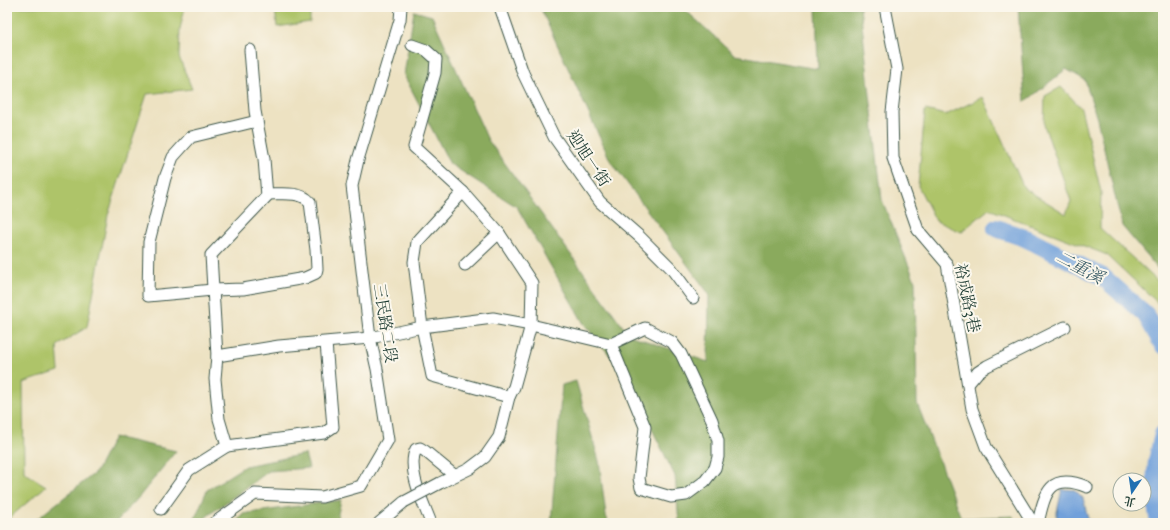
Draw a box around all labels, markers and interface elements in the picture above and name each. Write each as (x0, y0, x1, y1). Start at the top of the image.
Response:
street label: 迎旭一街 (563, 126, 614, 190)
water label: 二重溪 (1052, 246, 1109, 290)
street label: 裕成路3巷 (951, 262, 984, 335)
street label: 三民路二段 (370, 282, 401, 364)
north arrow (1112, 472, 1152, 512)
text: 北 (1123, 494, 1137, 509)

